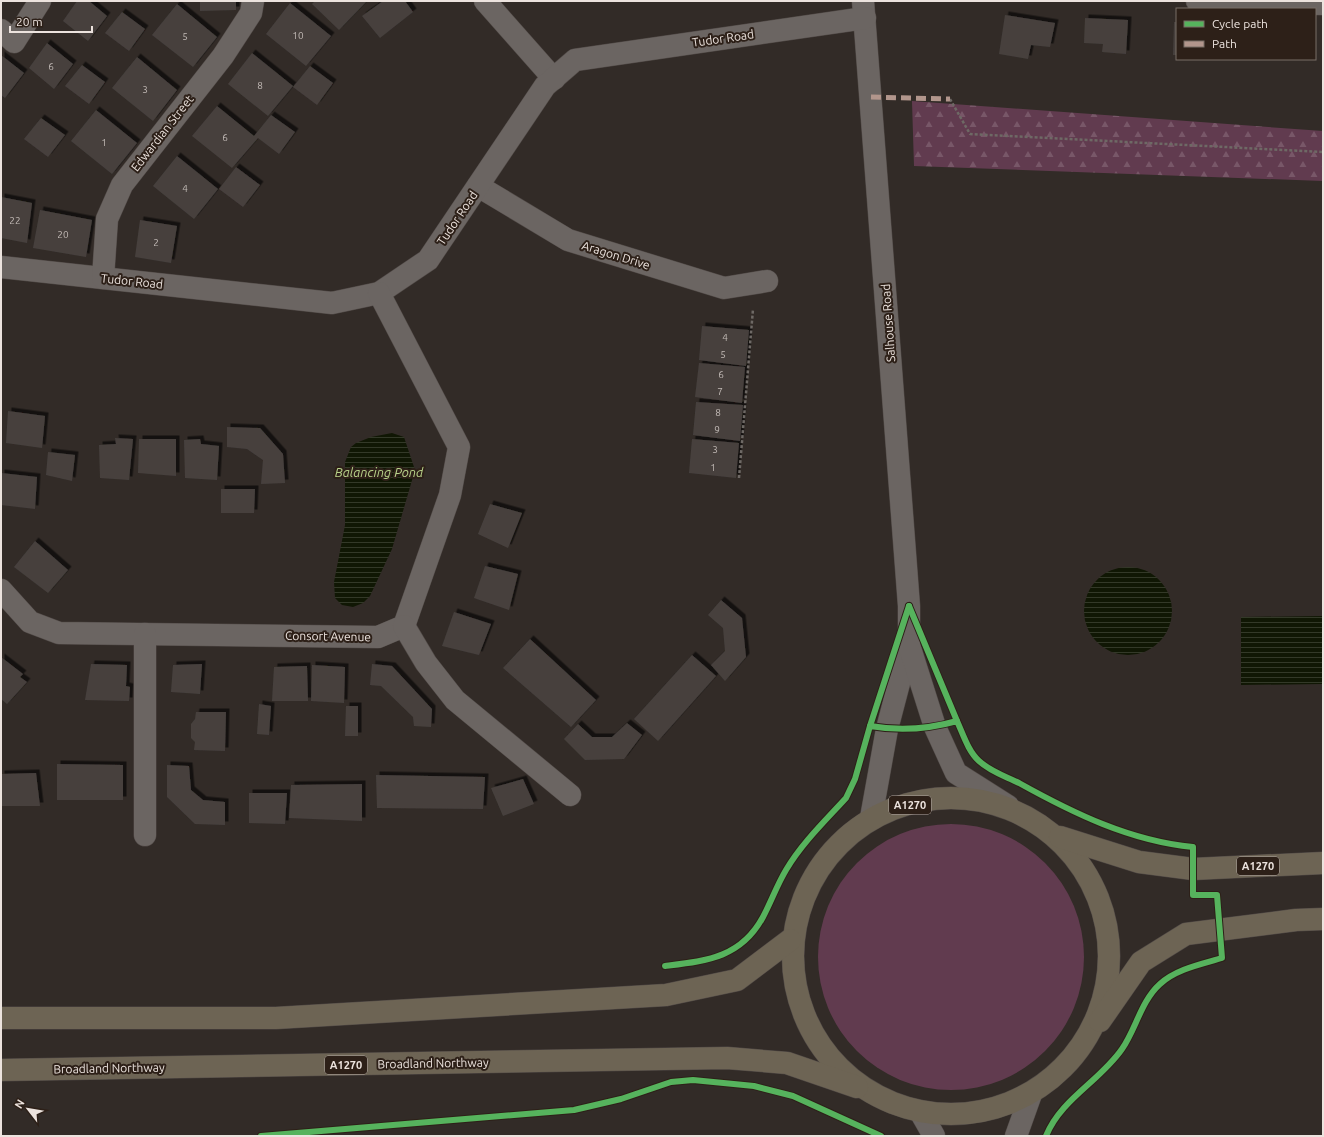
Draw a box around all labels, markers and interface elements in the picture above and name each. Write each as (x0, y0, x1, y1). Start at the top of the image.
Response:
scale bar (10, 8, 92, 34)
legend (1176, 8, 1316, 60)
text: 20 m (16, 15, 43, 28)
text: Cycle path (1212, 17, 1268, 30)
street label: Tudor Road (691, 27, 755, 49)
house number: 10 (292, 30, 304, 41)
house number: 5 (182, 31, 188, 42)
text: Path (1212, 37, 1237, 50)
house number: 6 (48, 61, 54, 72)
house number: 8 (257, 80, 263, 91)
house number: 3 (142, 84, 148, 95)
street label: Edwardian Street (128, 92, 196, 174)
house number: 6 (222, 132, 228, 143)
house number: 1 (101, 137, 107, 148)
house number: 4 (182, 183, 188, 194)
street label: Tudor Road (434, 189, 480, 247)
house number: 22 (9, 215, 21, 226)
house number: 20 (57, 229, 69, 240)
house number: 2 (153, 237, 159, 248)
street label: Aragon Drive (580, 238, 652, 272)
street label: Tudor Road (100, 271, 164, 291)
street label: Salhouse Road (879, 283, 897, 363)
house number: 4 (722, 332, 728, 343)
house number: 5 (720, 349, 726, 360)
house number: 6 (718, 369, 724, 380)
house number: 7 (717, 386, 723, 397)
house number: 8 (715, 407, 721, 418)
house number: 9 (714, 424, 720, 435)
house number: 3 (712, 444, 718, 455)
house number: 1 (710, 462, 716, 473)
water label: Balancing Pond (335, 465, 424, 479)
street label: Consort Avenue (285, 629, 371, 643)
road number: A1270 (889, 796, 931, 814)
road number: A1270 (1237, 857, 1279, 875)
road number: A1270 (325, 1056, 367, 1074)
street label: Broadland Northway (377, 1056, 489, 1070)
street label: Broadland Northway (53, 1061, 165, 1075)
north arrow (8, 1089, 48, 1129)
text: N (12, 1097, 27, 1110)

